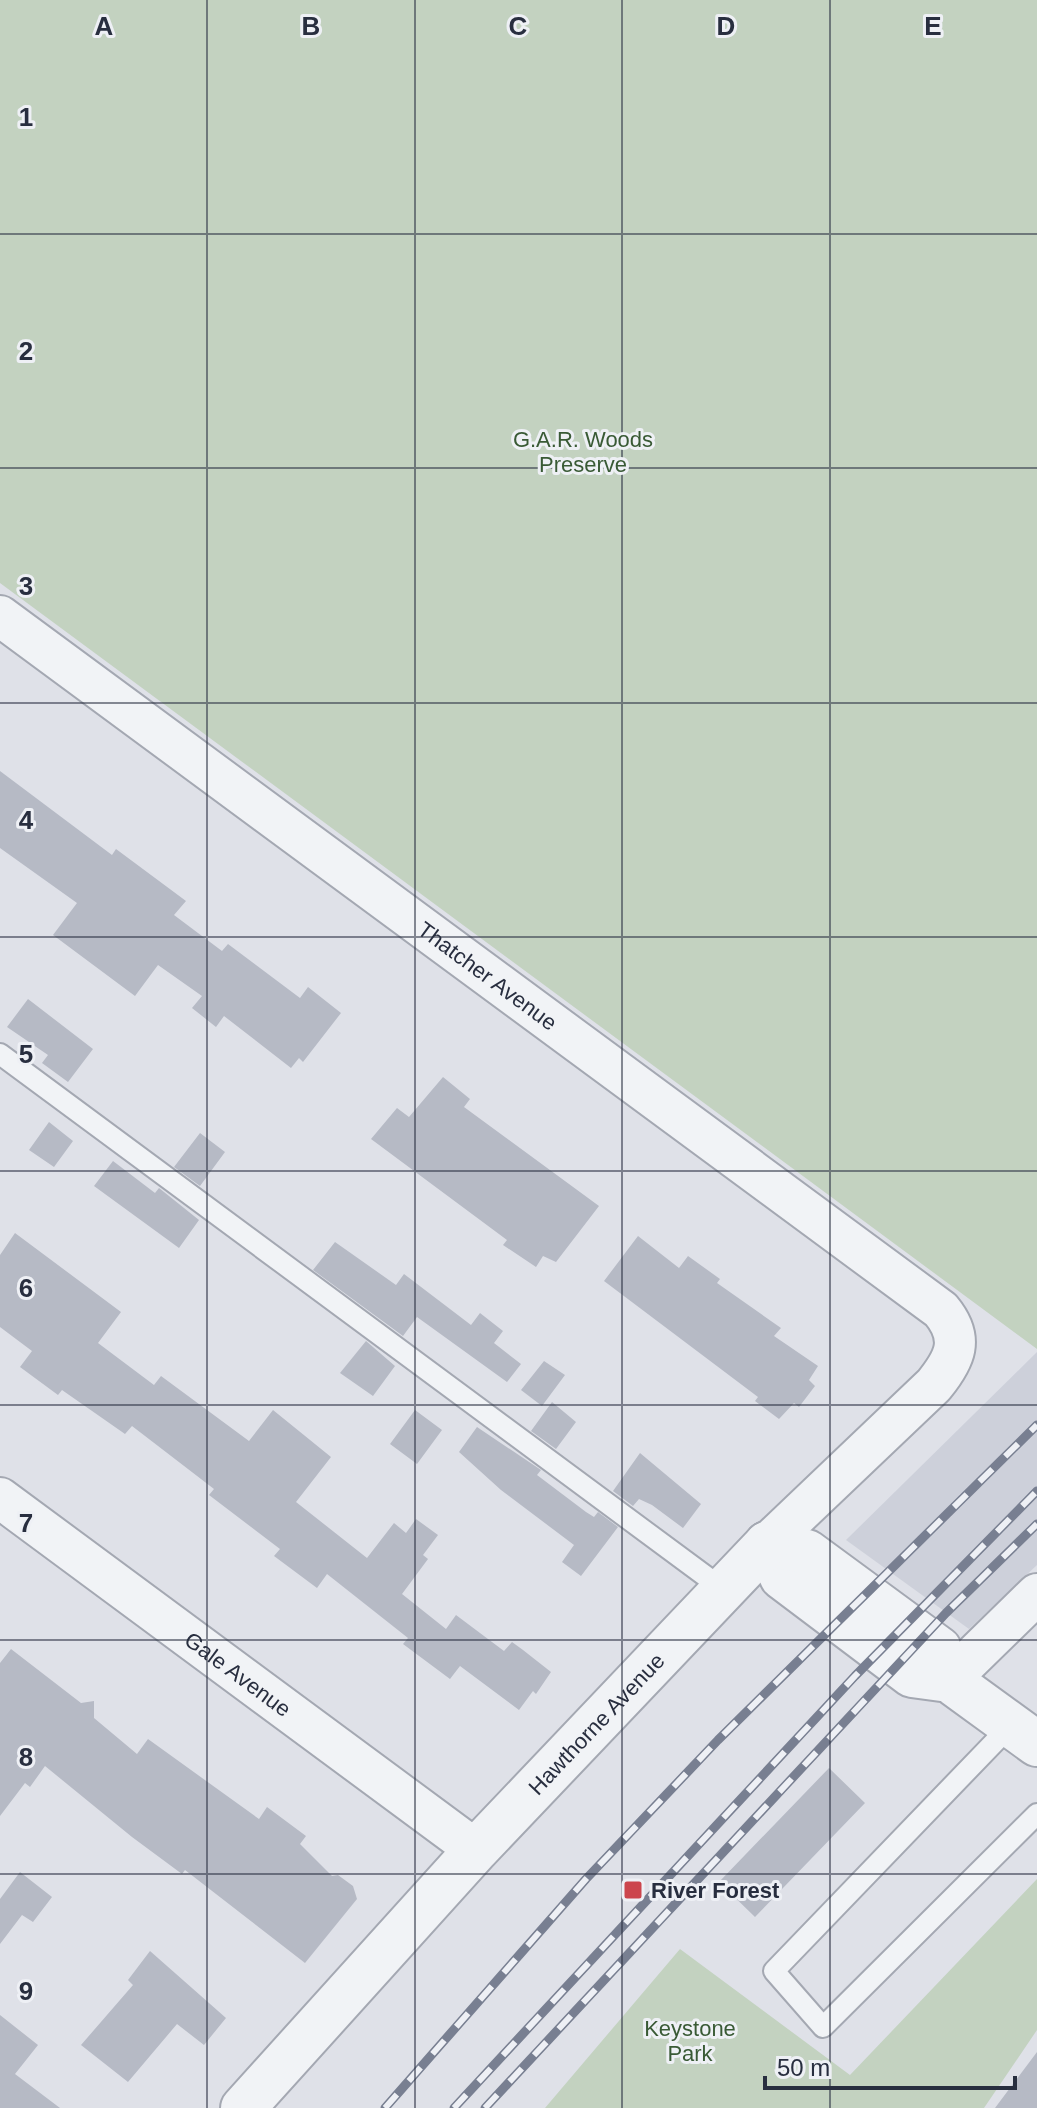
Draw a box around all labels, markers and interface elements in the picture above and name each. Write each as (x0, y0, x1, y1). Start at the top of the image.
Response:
text: A (95, 11, 114, 41)
text: B (302, 11, 320, 41)
text: C (509, 11, 528, 41)
text: D (717, 11, 735, 41)
text: E (924, 11, 942, 41)
text: 1 (19, 102, 33, 132)
text: 2 (19, 336, 33, 366)
park label: G.A.R. Woods Preserve (513, 427, 653, 477)
text: 3 (19, 571, 33, 601)
text: 4 (19, 805, 34, 835)
street label: Thatcher Avenue (413, 916, 562, 1035)
text: 5 (19, 1039, 33, 1069)
text: 6 (19, 1273, 33, 1303)
text: 7 (19, 1508, 33, 1538)
street label: Gale Avenue (180, 1627, 296, 1721)
street label: Hawthorne Avenue (523, 1648, 669, 1800)
text: 8 (19, 1742, 33, 1772)
place label: River Forest (651, 1878, 780, 1903)
marker: River Forest (622, 1879, 644, 1901)
text: 9 (19, 1976, 33, 2006)
park label: Keystone Park (644, 2016, 736, 2066)
scale bar (765, 2040, 1015, 2090)
text: 50 m (777, 2054, 830, 2081)

